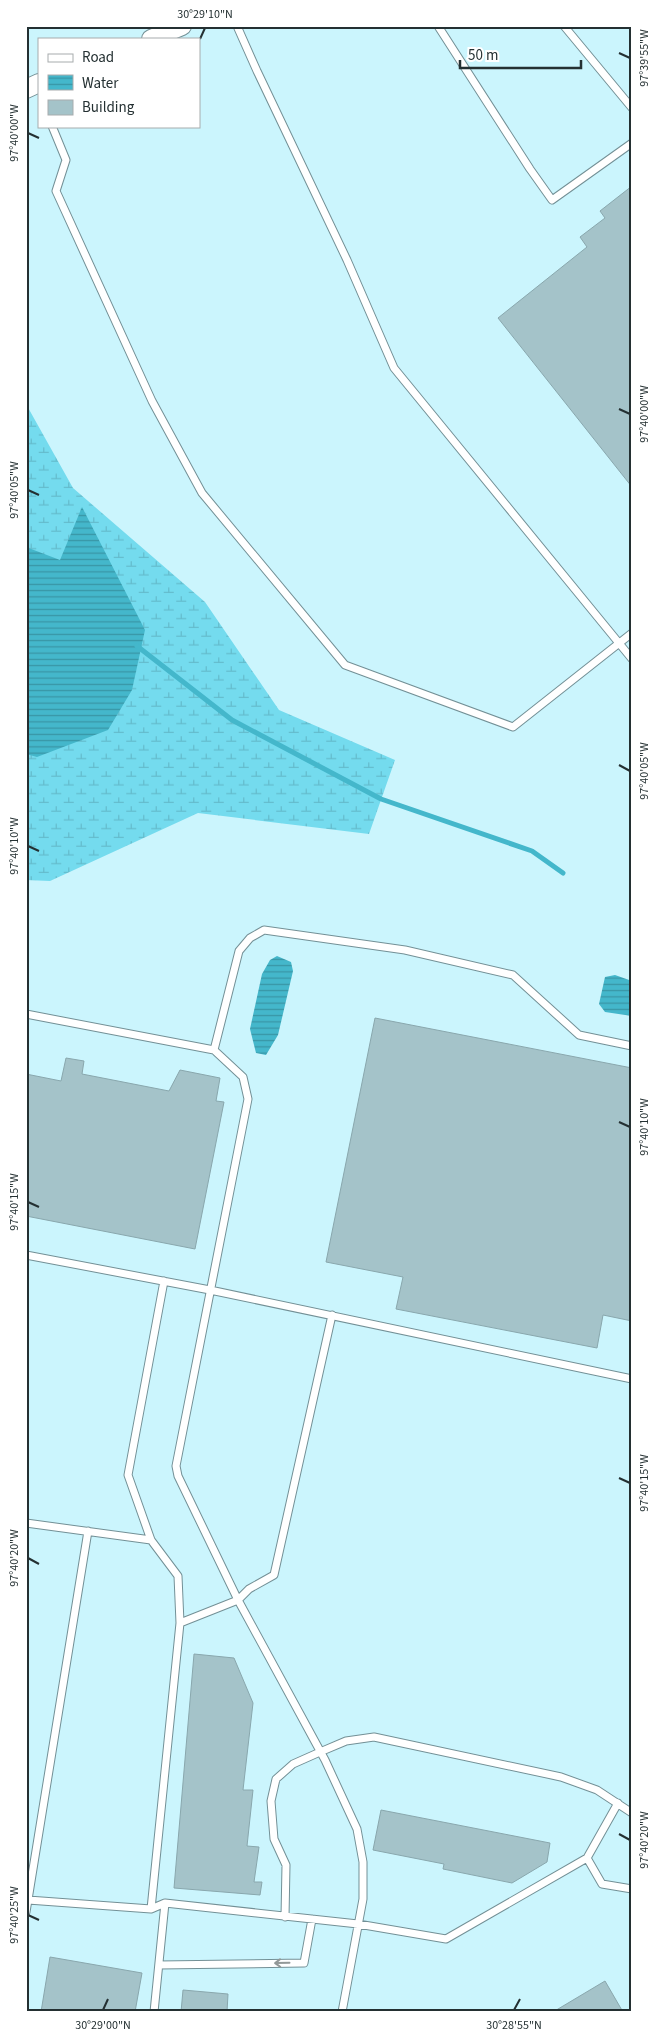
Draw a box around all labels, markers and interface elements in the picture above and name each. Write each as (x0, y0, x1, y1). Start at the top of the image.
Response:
text: 30°29'10"N (177, 6, 233, 23)
text: 97°39'55"W (636, 29, 653, 87)
legend (38, 38, 200, 128)
scale bar (460, 38, 582, 70)
text: 50 m (468, 45, 498, 66)
text: Road (82, 47, 114, 68)
text: Water (82, 73, 119, 94)
text: Building (82, 97, 135, 118)
text: 97°40'00"W (6, 104, 23, 162)
text: 97°40'00"W (636, 385, 653, 443)
text: 97°40'05"W (6, 461, 23, 519)
text: 97°40'05"W (636, 742, 653, 800)
text: 97°40'10"W (6, 817, 23, 875)
text: 97°40'10"W (636, 1098, 653, 1156)
text: 97°40'15"W (6, 1173, 23, 1231)
text: 97°40'15"W (636, 1454, 653, 1512)
text: 97°40'20"W (6, 1529, 23, 1587)
text: 97°40'20"W (636, 1811, 653, 1869)
text: 97°40'25"W (6, 1886, 23, 1944)
one-way arrow (274, 1958, 290, 1968)
text: 30°29'00"N (75, 2017, 131, 2034)
text: 30°28'55"N (486, 2017, 542, 2034)

